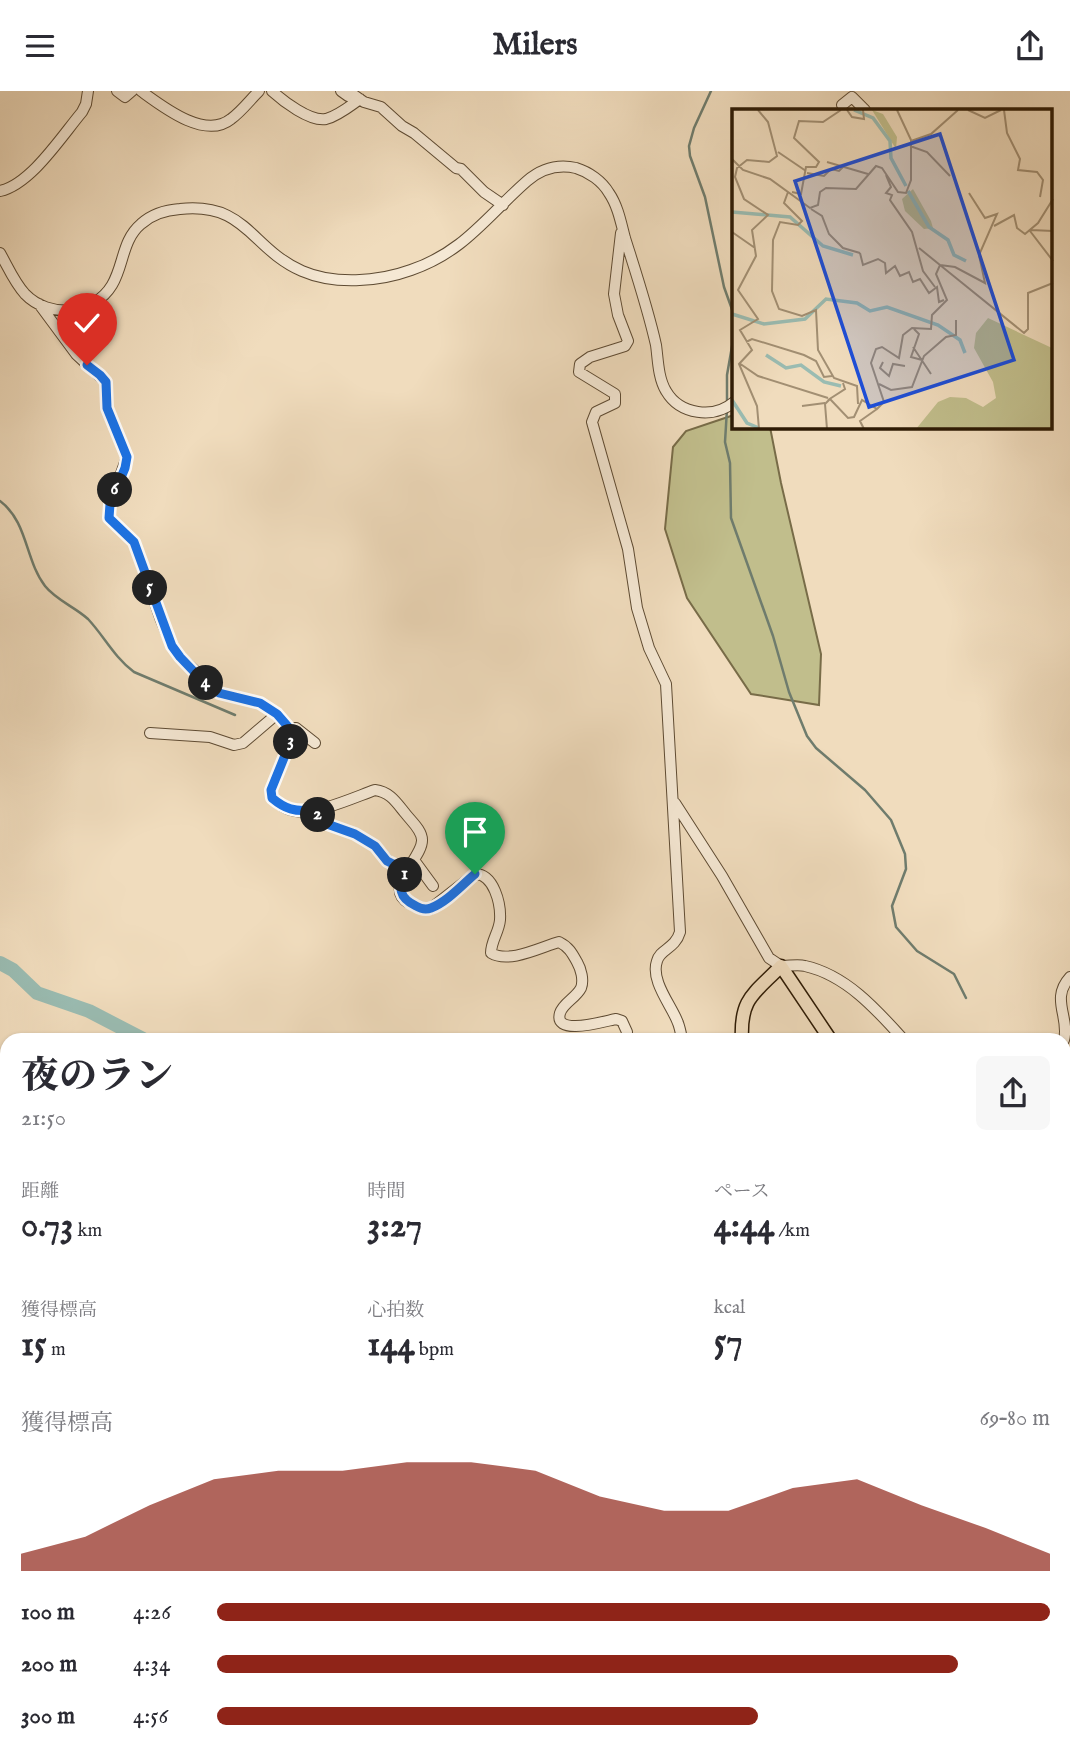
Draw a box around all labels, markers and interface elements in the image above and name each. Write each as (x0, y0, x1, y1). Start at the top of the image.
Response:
text: Milers (493, 25, 577, 66)
icon: menu (21, 27, 59, 65)
icon: share (1011, 27, 1049, 65)
inset map (732, 109, 1052, 429)
pin (57, 293, 117, 365)
icon: check (68, 304, 106, 342)
pin: 6 (97, 473, 132, 507)
text: 6 (110, 477, 119, 501)
pin: 5 (132, 571, 168, 605)
text: 5 (146, 575, 153, 599)
pin: 4 (188, 665, 224, 701)
text: 4 (201, 670, 210, 694)
pin: 3 (274, 725, 308, 759)
text: 3 (287, 729, 294, 753)
pin: 2 (300, 797, 336, 833)
text: 2 (313, 802, 322, 826)
pin (445, 802, 505, 874)
icon: arrive (456, 813, 494, 851)
pin: 1 (388, 857, 422, 893)
text: 1 (401, 862, 408, 886)
text: 夜のラン (21, 1054, 173, 1102)
button: share (976, 1056, 1050, 1130)
text: 21:50 (21, 1104, 66, 1133)
text: 距離 (21, 1180, 59, 1204)
text: 時間 (367, 1180, 405, 1204)
text: ペース (714, 1180, 770, 1204)
text: 0.73 (21, 1204, 73, 1249)
text: 3:27 (367, 1204, 422, 1249)
text: 4:44 (714, 1204, 774, 1249)
text: km (73, 1219, 102, 1243)
text: /km (774, 1219, 810, 1243)
text: kcal (714, 1296, 745, 1320)
text: 獲得標高 (21, 1299, 97, 1323)
text: 心拍数 (367, 1299, 424, 1323)
text: 57 (714, 1320, 743, 1365)
text: 15 (21, 1323, 47, 1368)
text: 144 (367, 1323, 415, 1368)
text: m (47, 1338, 66, 1362)
text: bpm (415, 1338, 454, 1362)
text: 69–80 m (979, 1404, 1050, 1433)
text: 獲得標高 (21, 1409, 113, 1438)
text: 100 m (21, 1598, 75, 1627)
text: 4:26 (133, 1598, 171, 1627)
text: 200 m (21, 1650, 77, 1679)
text: 4:34 (133, 1650, 170, 1679)
text: 300 m (21, 1702, 75, 1731)
text: 4:56 (133, 1702, 168, 1731)

